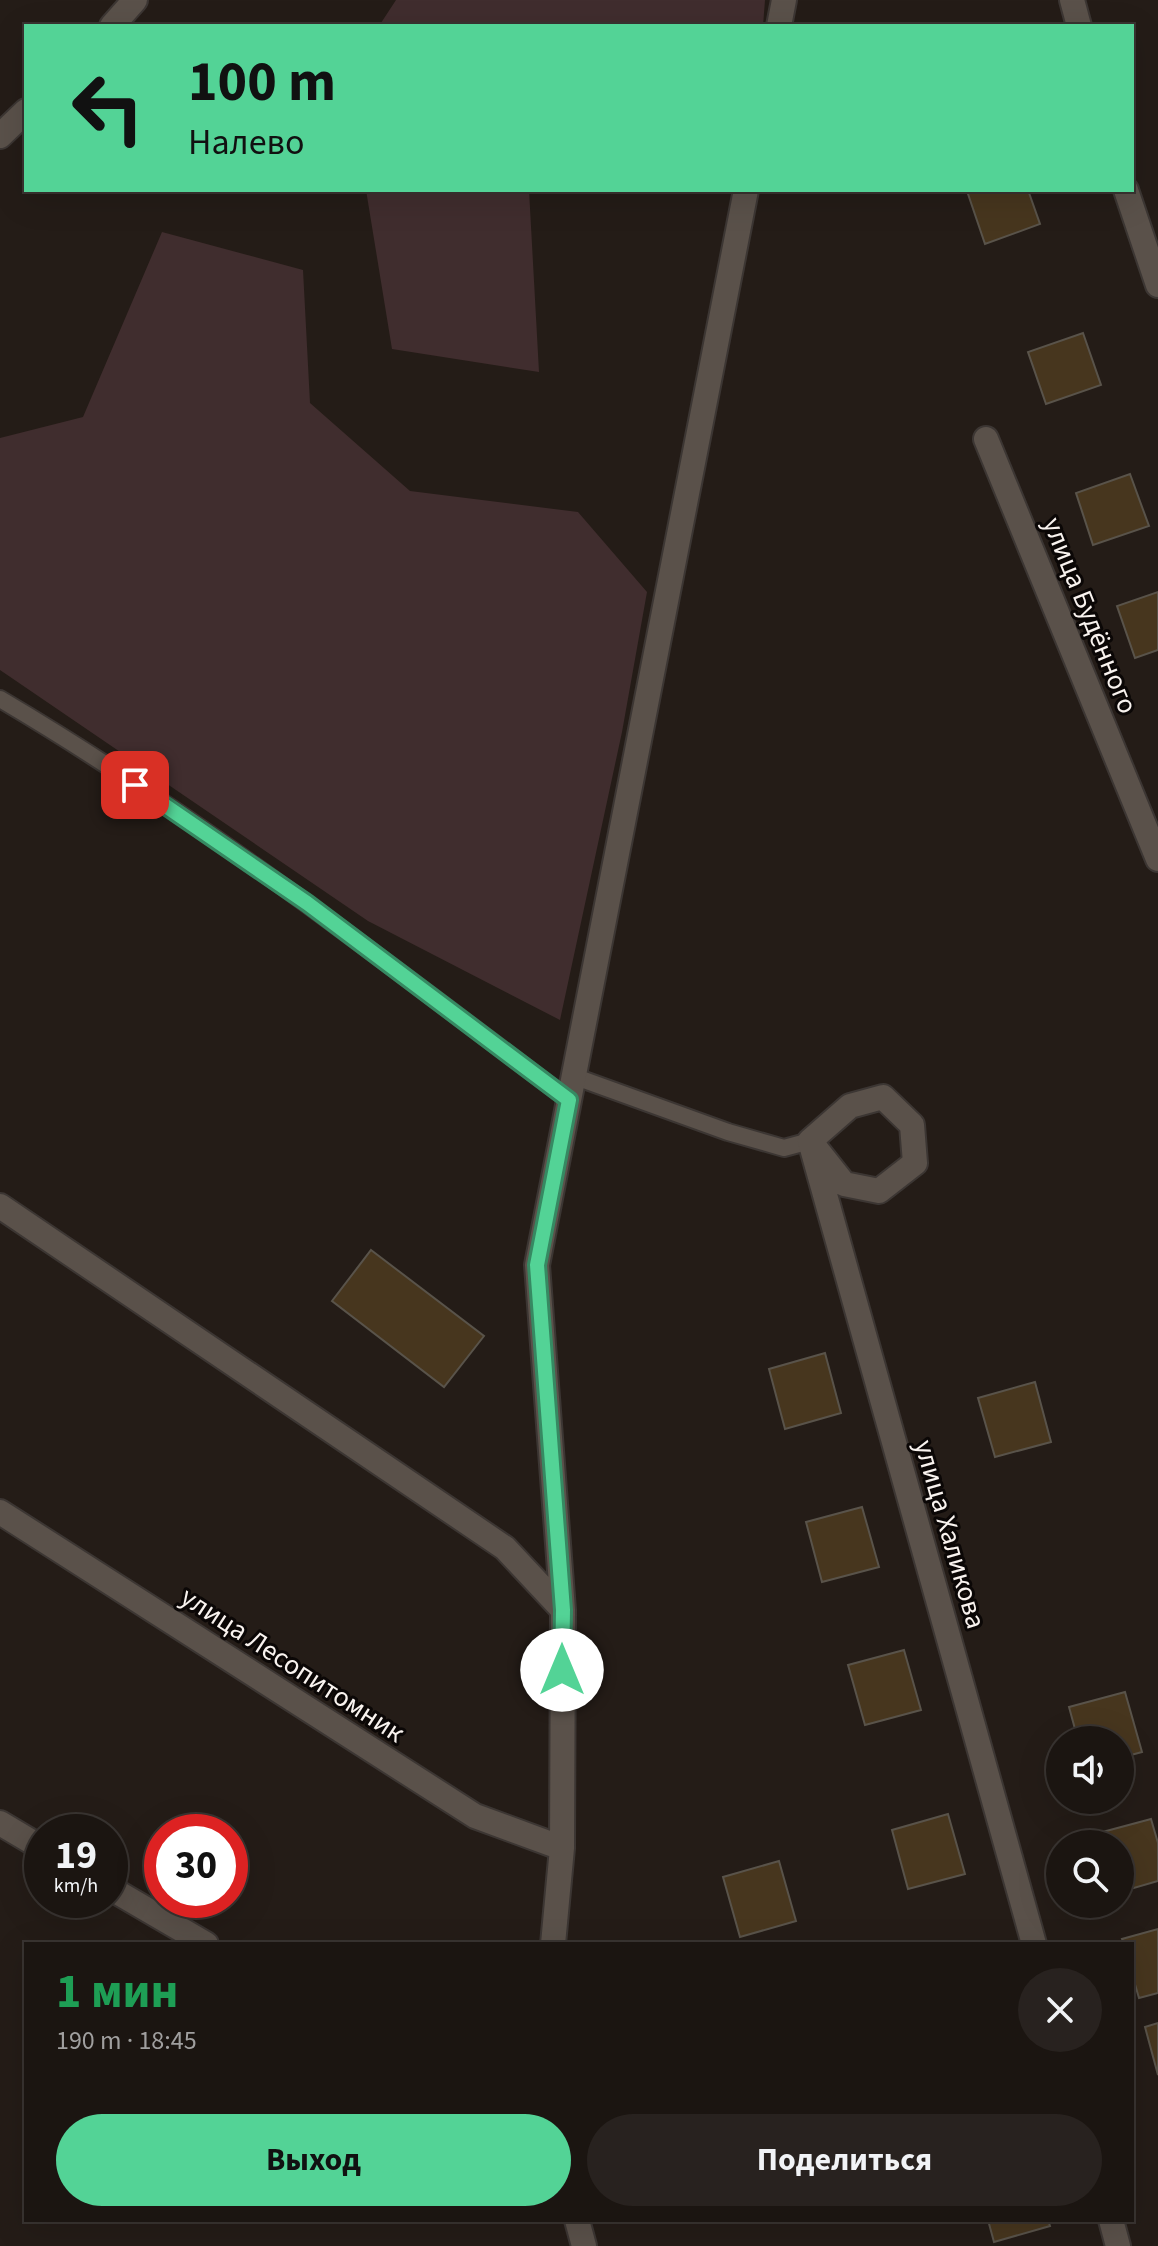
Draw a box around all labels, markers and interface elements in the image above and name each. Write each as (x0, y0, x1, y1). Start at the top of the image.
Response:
text: 100 m (188, 43, 336, 122)
icon: left (56, 56, 160, 160)
text: Налево (188, 117, 304, 168)
street label: улица Будённого (1032, 511, 1148, 720)
pin (101, 751, 169, 819)
icon: arrive (113, 763, 157, 807)
street label: улица Халикова (904, 1435, 996, 1633)
street label: улица Лесопитомник (173, 1577, 412, 1752)
position arrow (520, 1628, 604, 1712)
map controls (1046, 1726, 1134, 1918)
button: sound (1046, 1726, 1134, 1814)
speed limit sign: 30 (144, 1814, 248, 1918)
text: 19 (55, 1827, 97, 1884)
button: search (1046, 1830, 1134, 1918)
text: km/h (54, 1872, 98, 1900)
text: 1 мин (56, 1958, 179, 2026)
button: close (1018, 1968, 1102, 2052)
text: 190 m · 18:45 (56, 2022, 197, 2059)
button: Выход (56, 2114, 571, 2206)
button: Поделиться (587, 2114, 1102, 2206)

